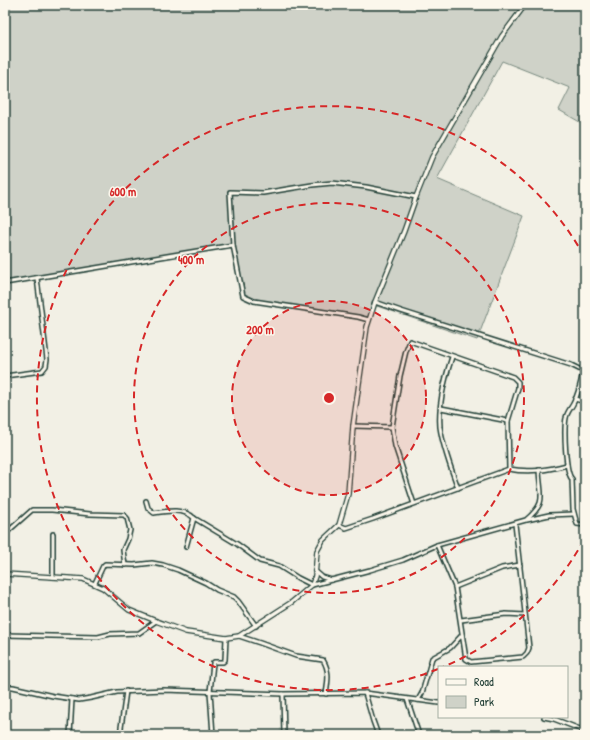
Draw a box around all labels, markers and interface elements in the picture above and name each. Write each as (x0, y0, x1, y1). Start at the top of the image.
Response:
text: 600 m (110, 183, 136, 200)
text: 400 m (178, 251, 204, 268)
text: 200 m (246, 321, 274, 338)
centre of rings (322, 391, 336, 405)
legend (438, 666, 568, 718)
text: Road (474, 673, 494, 690)
text: Park (474, 693, 494, 710)

